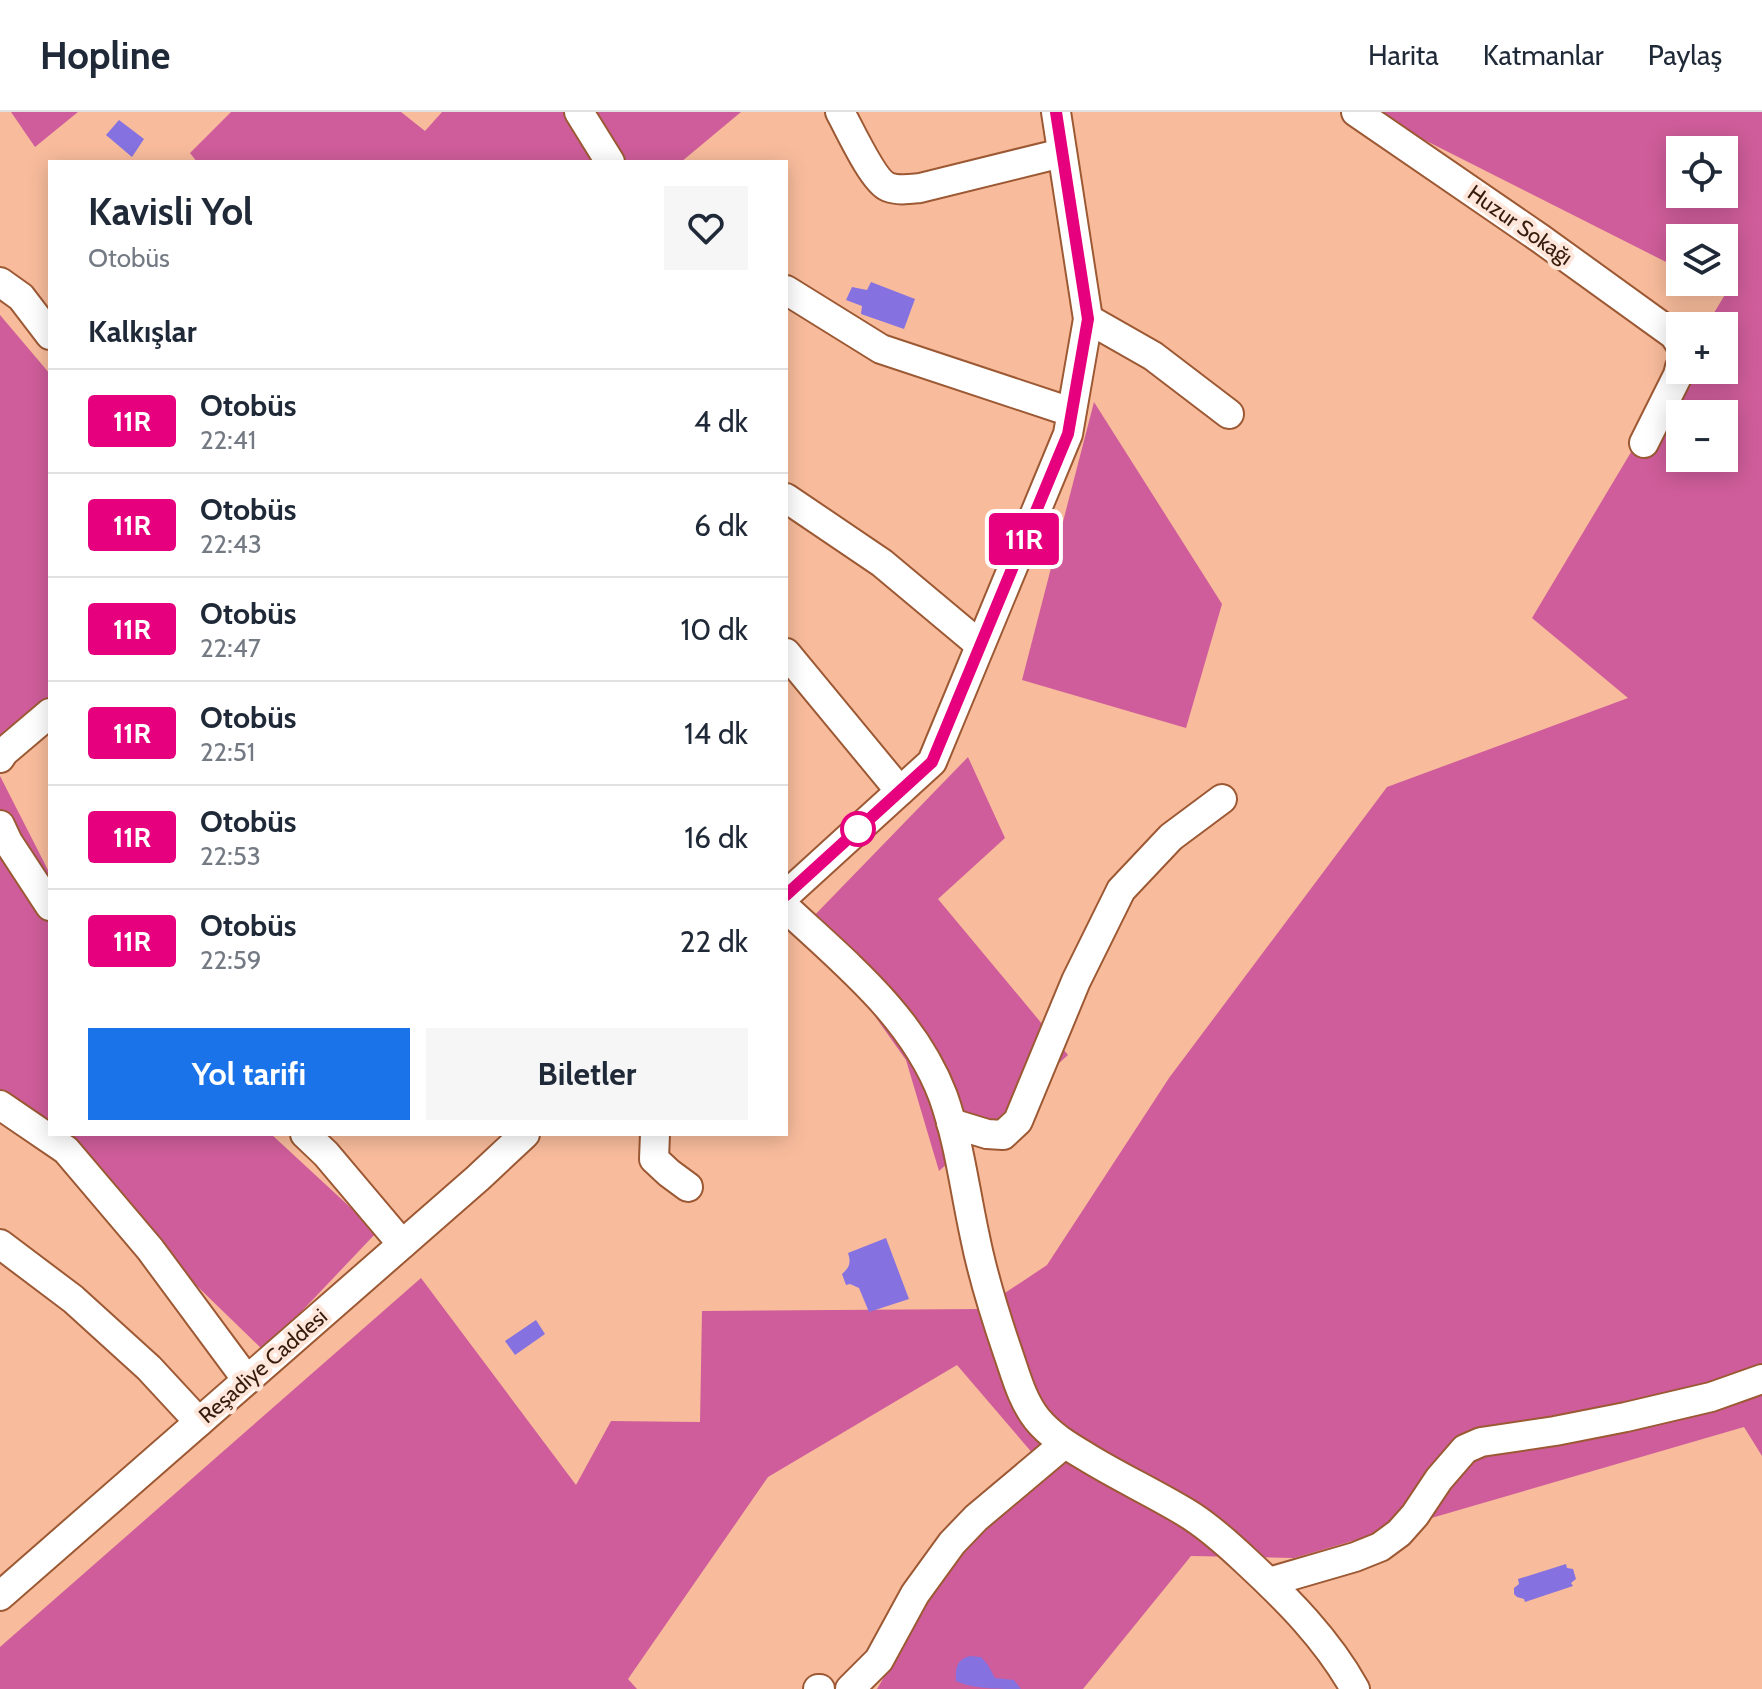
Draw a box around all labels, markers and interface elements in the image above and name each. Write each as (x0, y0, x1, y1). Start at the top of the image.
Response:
text: Hopline (40, 32, 170, 79)
text: Harita (1368, 38, 1439, 72)
text: Katmanlar (1483, 38, 1604, 72)
text: Paylaş (1648, 38, 1722, 72)
map controls (1666, 136, 1738, 472)
button: locate (1666, 136, 1738, 208)
street label: Huzur Sokağı (1462, 179, 1578, 271)
button: heart (664, 186, 748, 270)
text: Kavisli Yol (88, 188, 253, 235)
button: layers (1666, 224, 1738, 296)
text: Otobüs (88, 242, 170, 274)
button: + (1666, 312, 1738, 384)
text: Kalkışlar (88, 313, 197, 350)
text: Otobüs (200, 387, 296, 424)
button: − (1666, 400, 1738, 472)
text: 4 dk (694, 403, 748, 440)
text: 11R (113, 404, 151, 438)
text: 22:41 (200, 424, 256, 456)
text: Otobüs (200, 491, 296, 528)
text: 6 dk (694, 507, 748, 544)
text: 11R (113, 508, 151, 542)
line badge: 11R (978, 513, 1070, 565)
text: 11R (1005, 522, 1043, 556)
text: 22:43 (200, 528, 262, 560)
text: Otobüs (200, 595, 296, 632)
text: 10 dk (680, 611, 748, 648)
text: 11R (113, 612, 151, 646)
text: 22:47 (200, 632, 261, 664)
text: Otobüs (200, 699, 296, 736)
text: 14 dk (684, 715, 748, 752)
text: 11R (113, 716, 151, 750)
text: 22:51 (200, 736, 255, 768)
text: Otobüs (200, 803, 296, 840)
unlabelled marker (841, 812, 875, 846)
text: 16 dk (684, 819, 748, 856)
text: 11R (113, 820, 151, 854)
text: 22:53 (200, 840, 261, 872)
text: Otobüs (200, 907, 296, 944)
text: 22 dk (680, 923, 748, 960)
text: 11R (113, 924, 151, 958)
text: 22:59 (200, 944, 262, 976)
button: Yol tarifi (88, 1028, 410, 1120)
button: Biletler (426, 1028, 748, 1120)
street label: Reşadiye Caddesi (193, 1303, 333, 1429)

